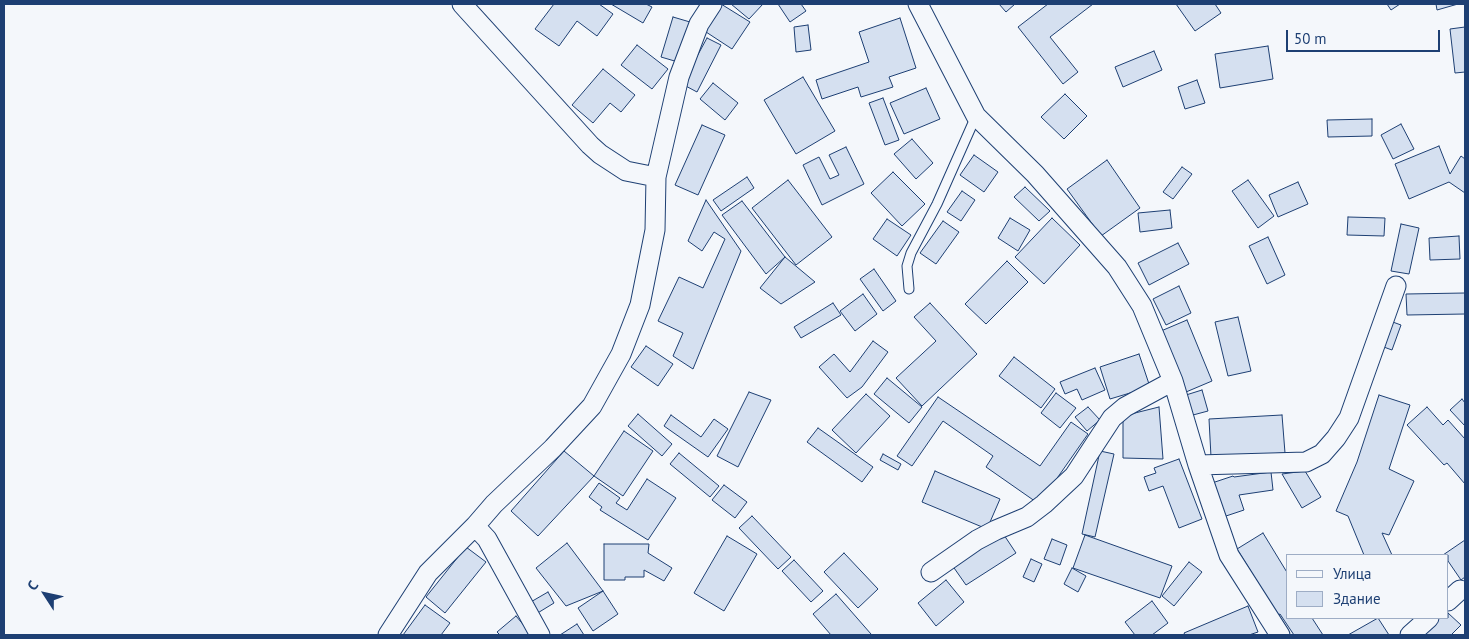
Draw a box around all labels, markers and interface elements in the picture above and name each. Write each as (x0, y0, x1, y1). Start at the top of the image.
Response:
scale bar (1289, 20, 1443, 52)
text: 50 m (1294, 29, 1327, 48)
legend (1286, 554, 1449, 619)
text: Улица (1333, 564, 1371, 583)
north arrow (20, 569, 70, 619)
text: С (23, 577, 42, 594)
text: Здание (1333, 589, 1381, 608)

